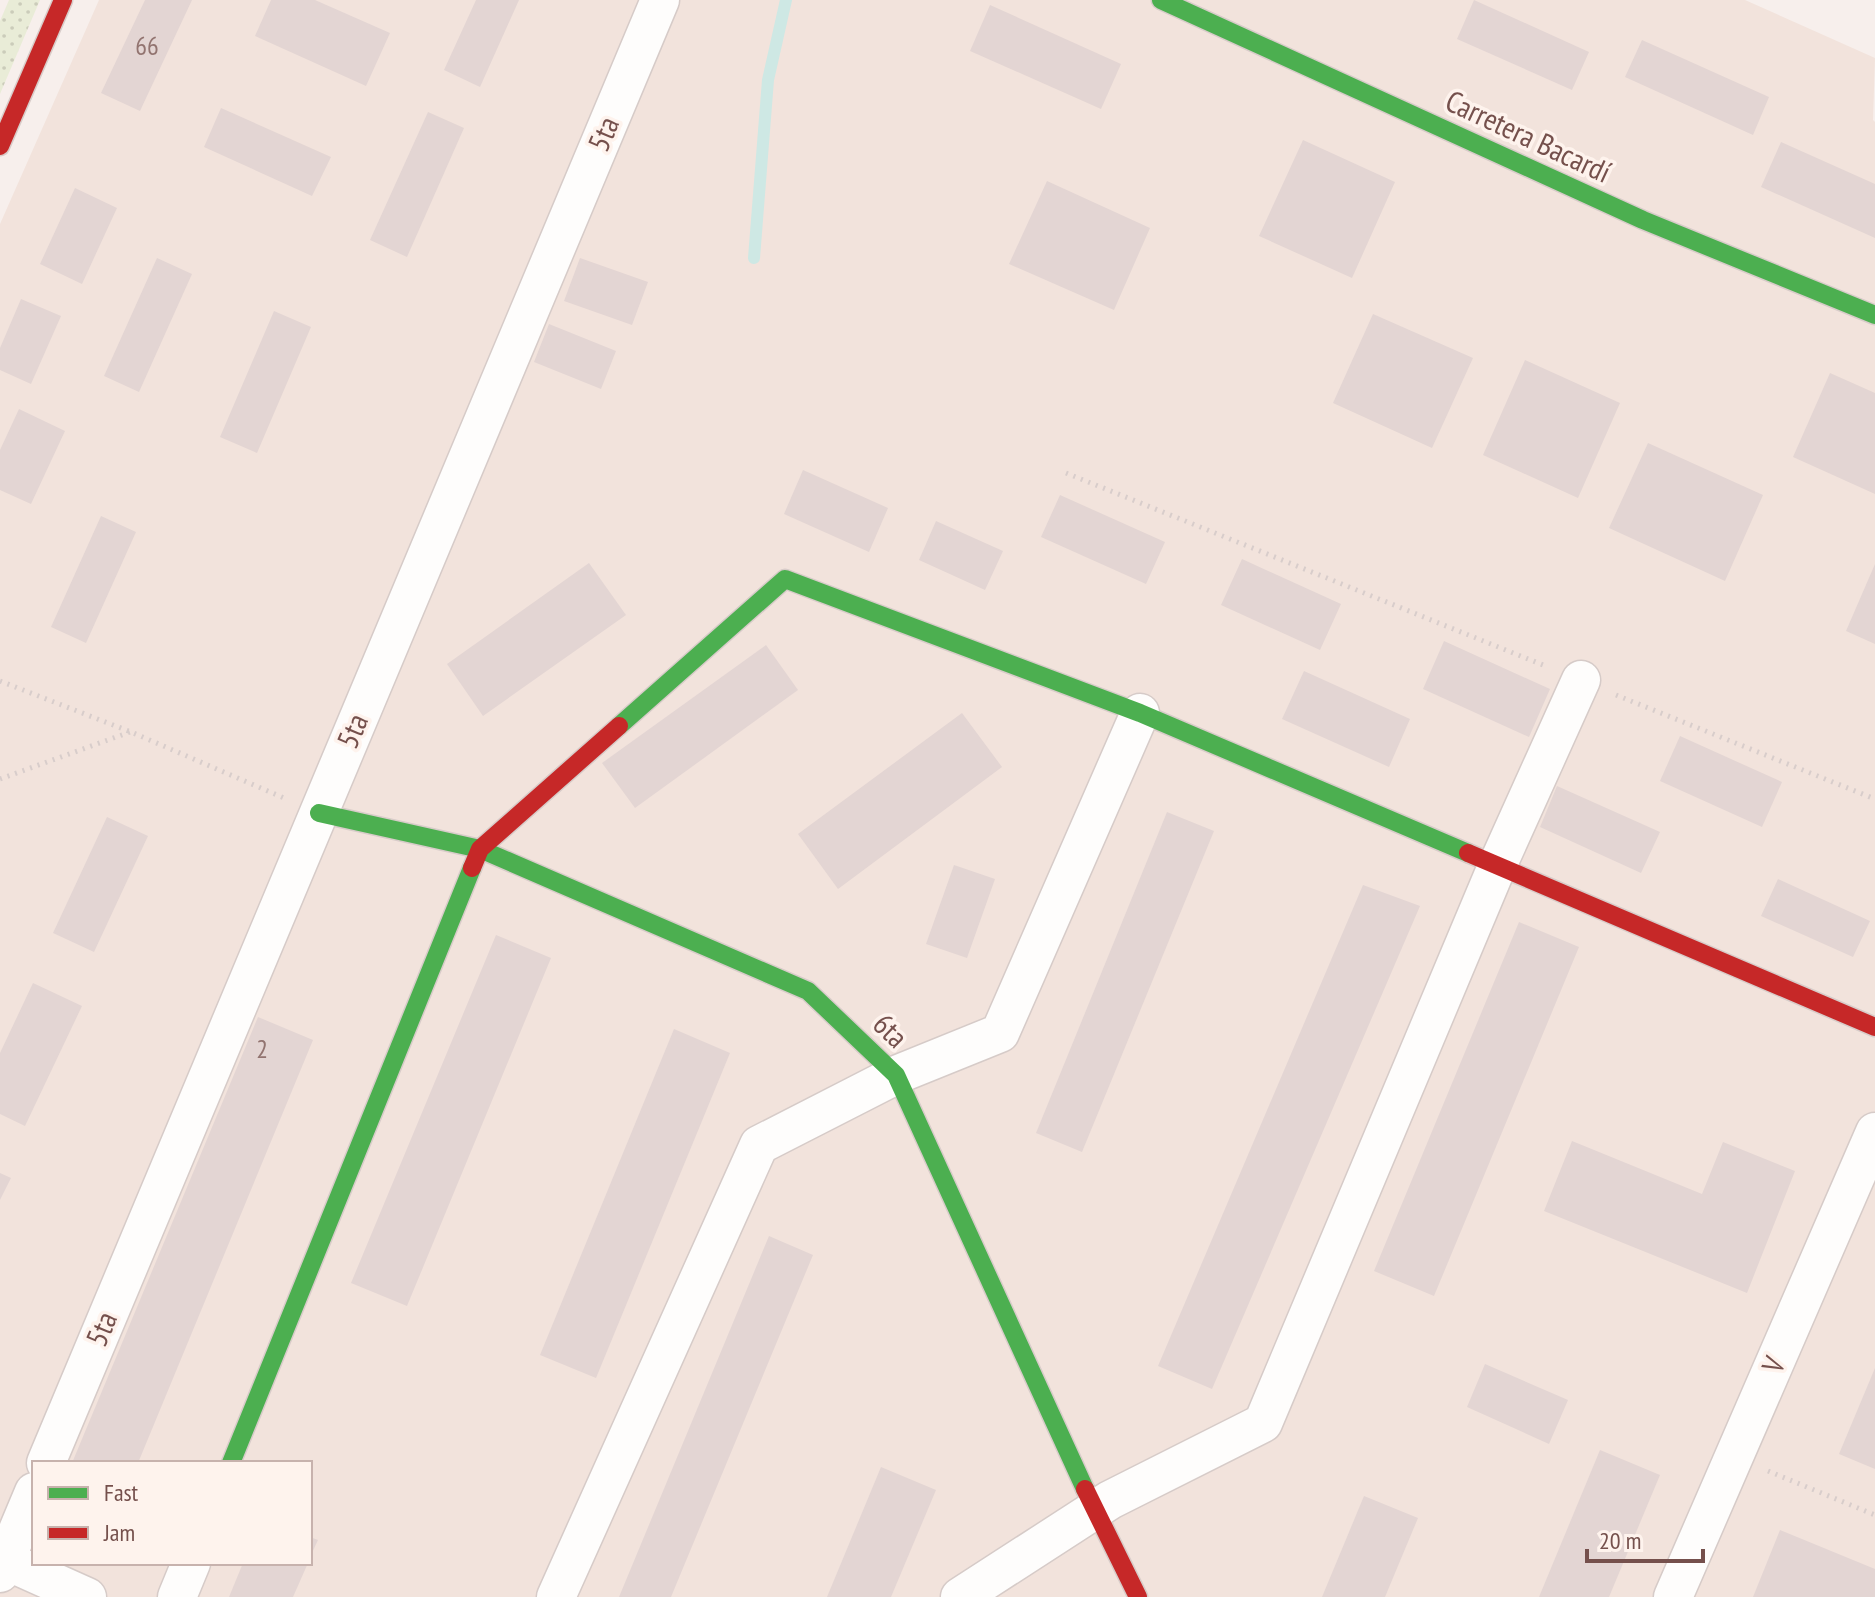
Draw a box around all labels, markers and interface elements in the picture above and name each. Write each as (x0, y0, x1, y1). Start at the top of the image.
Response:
house number: 66 (135, 29, 159, 62)
street label: Carretera Bacardí (1440, 80, 1618, 191)
street label: 5ta (578, 110, 627, 157)
street label: 5ta (327, 707, 376, 754)
street label: 6ta (865, 1004, 917, 1056)
house number: 2 (256, 1032, 268, 1065)
street label: 5ta (76, 1305, 125, 1352)
street label: V (1752, 1350, 1793, 1379)
legend (32, 1461, 312, 1565)
text: Fast (104, 1477, 139, 1508)
scale bar (1587, 1513, 1703, 1563)
text: Jam (103, 1517, 135, 1548)
text: 20 m (1599, 1525, 1641, 1556)

